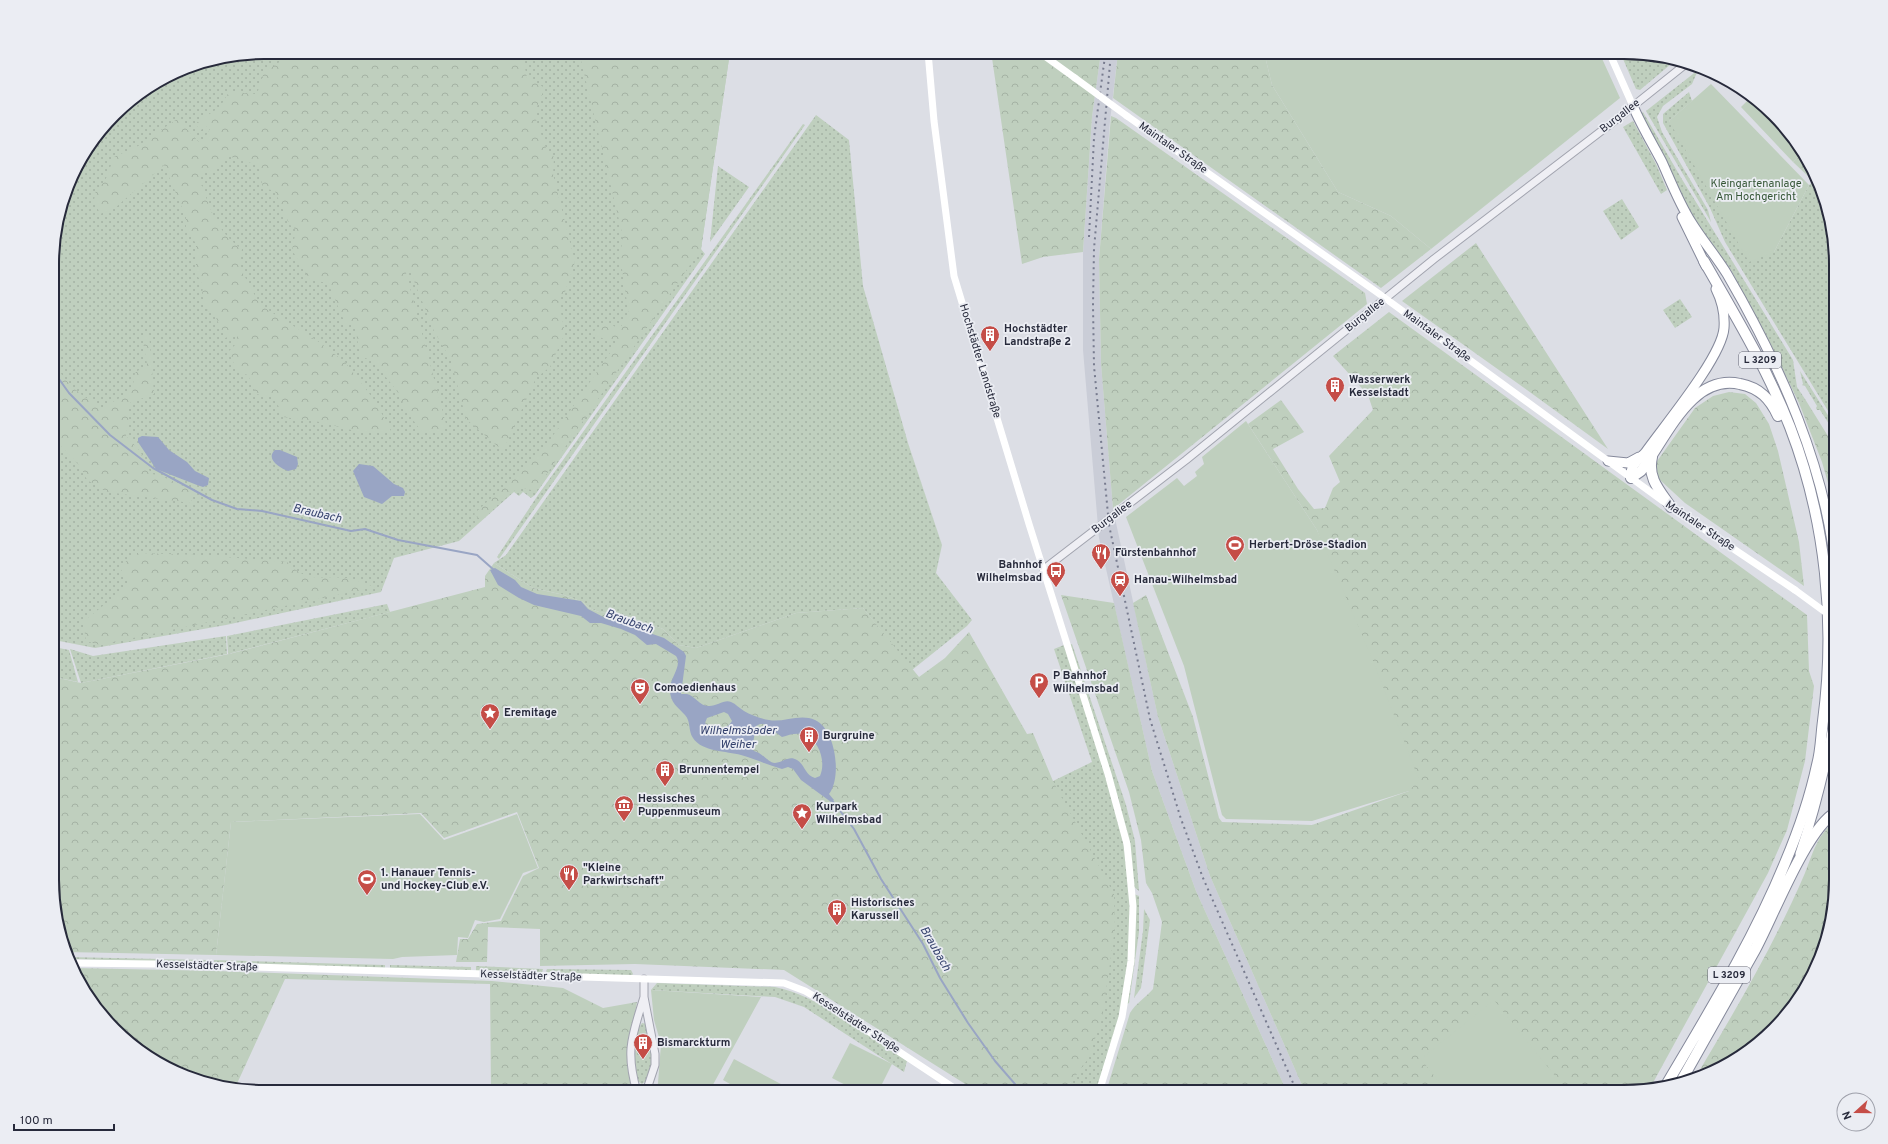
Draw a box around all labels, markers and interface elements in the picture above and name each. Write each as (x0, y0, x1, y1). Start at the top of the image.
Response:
street label: Burgallee (1597, 96, 1643, 136)
street label: Maintaler Straße (1136, 119, 1210, 177)
park label: Kleingartenanlage Am Hochgericht (1710, 177, 1802, 204)
street label: Burgallee (1342, 295, 1388, 335)
street label: Hochstädter Landstraße (956, 302, 1004, 420)
street label: Maintaler Straße (1400, 307, 1474, 365)
place label: Hochstädter Landstraße 2 (1004, 322, 1071, 349)
building icon: Hochstädter Landstraße 2 (979, 324, 1001, 352)
road number: L 3209 (1739, 352, 1781, 368)
place label: Wasserwerk Kesselstadt (1349, 373, 1411, 400)
building icon: Wasserwerk Kesselstadt (1324, 375, 1346, 403)
street label: Burgallee (1089, 497, 1135, 537)
street label: Maintaler Straße (1663, 498, 1737, 554)
water label: Braubach (291, 501, 343, 527)
sports icon: Herbert-Dröse-Stadion (1224, 534, 1246, 562)
place label: Herbert-Dröse-Stadion (1249, 538, 1367, 552)
restaurant icon: Fürstenbahnhof (1090, 542, 1112, 570)
place label: Fürstenbahnhof (1115, 546, 1196, 560)
place label: Bahnhof Wilhelmsbad (976, 558, 1042, 585)
bus stop icon: Bahnhof Wilhelmsbad (1045, 560, 1067, 588)
station icon: Hanau-Wilhelmsbad (1109, 569, 1131, 597)
place label: Hanau-Wilhelmsbad (1134, 573, 1237, 587)
water label: Braubach (603, 606, 656, 638)
place label: P Bahnhof Wilhelmsbad (1053, 669, 1119, 696)
parking icon: P Bahnhof Wilhelmsbad (1028, 671, 1050, 699)
theatre icon: Comoedienhaus (629, 677, 651, 705)
place label: Comoedienhaus (654, 681, 736, 695)
place icon: Eremitage (479, 702, 501, 730)
place label: Eremitage (504, 706, 557, 720)
water label: Wilhelmsbader Weiher (700, 723, 778, 753)
building icon: Burgruine (798, 725, 820, 753)
place label: Burgruine (823, 729, 875, 743)
building icon: Brunnentempel (654, 759, 676, 787)
place label: Brunnentempel (679, 763, 759, 777)
place label: Hessisches Puppenmuseum (638, 792, 721, 819)
museum icon: Hessisches Puppenmuseum (613, 794, 635, 822)
place label: Kurpark Wilhelmsbad (816, 800, 882, 827)
place icon: Kurpark Wilhelmsbad (791, 802, 813, 830)
place label: "Kleine Parkwirtschaft" (583, 861, 664, 888)
restaurant icon: "Kleine Parkwirtschaft" (558, 863, 580, 891)
place label: 1. Hanauer Tennis- und Hockey-Club e.V. (381, 866, 489, 893)
sports icon: 1. Hanauer Tennis- und Hockey-Club e.V. (356, 868, 378, 896)
place label: Historisches Karussell (851, 896, 915, 923)
building icon: Historisches Karussell (826, 898, 848, 926)
water label: Braubach (916, 923, 955, 975)
street label: Kesselstädter Straße (156, 957, 258, 975)
street label: Kesselstädter Straße (480, 967, 582, 985)
road number: L 3209 (1708, 967, 1750, 983)
street label: Kesselstädter Straße (809, 989, 903, 1057)
building icon: Bismarckturm (632, 1032, 654, 1060)
place label: Bismarckturm (657, 1036, 730, 1050)
north arrow (1836, 1092, 1876, 1132)
scale bar (14, 1106, 114, 1132)
text: N (1840, 1109, 1856, 1121)
text: 100 m (20, 1113, 53, 1129)

